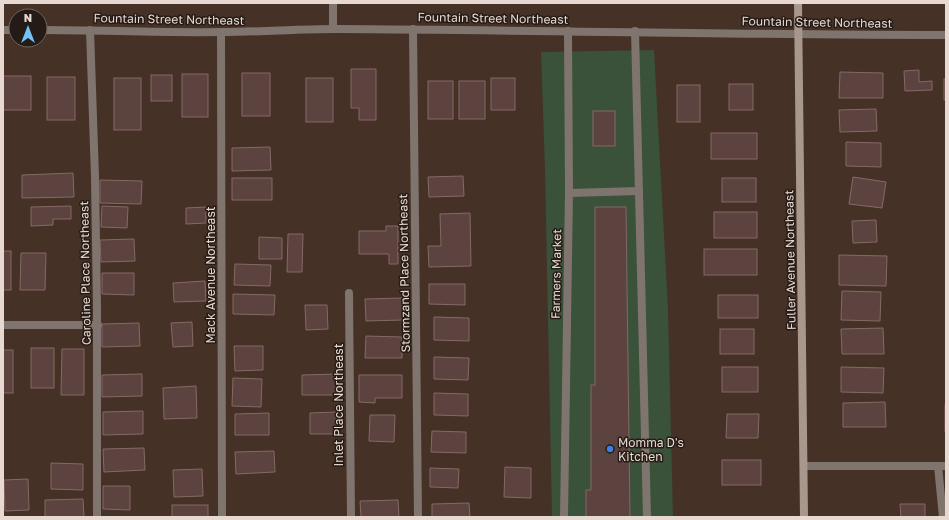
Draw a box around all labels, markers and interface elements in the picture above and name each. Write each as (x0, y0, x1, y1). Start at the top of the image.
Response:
north arrow (8, 8, 48, 48)
street label: Fountain Street Northeast (417, 9, 569, 27)
street label: Fountain Street Northeast (93, 10, 245, 28)
text: N (24, 11, 32, 24)
street label: Fountain Street Northeast (741, 13, 893, 31)
street label: Fuller Avenue Northeast (781, 190, 799, 330)
street label: Stormzand Place Northeast (395, 193, 413, 352)
street label: Caroline Place Northeast (76, 200, 94, 345)
street label: Mack Avenue Northeast (203, 206, 218, 344)
street label: Farmers Market (548, 229, 564, 319)
street label: Inlet Place Northeast (331, 343, 346, 466)
place label: Momma D's Kitchen (618, 435, 684, 464)
marker: Momma D's Kitchen (605, 444, 615, 454)

